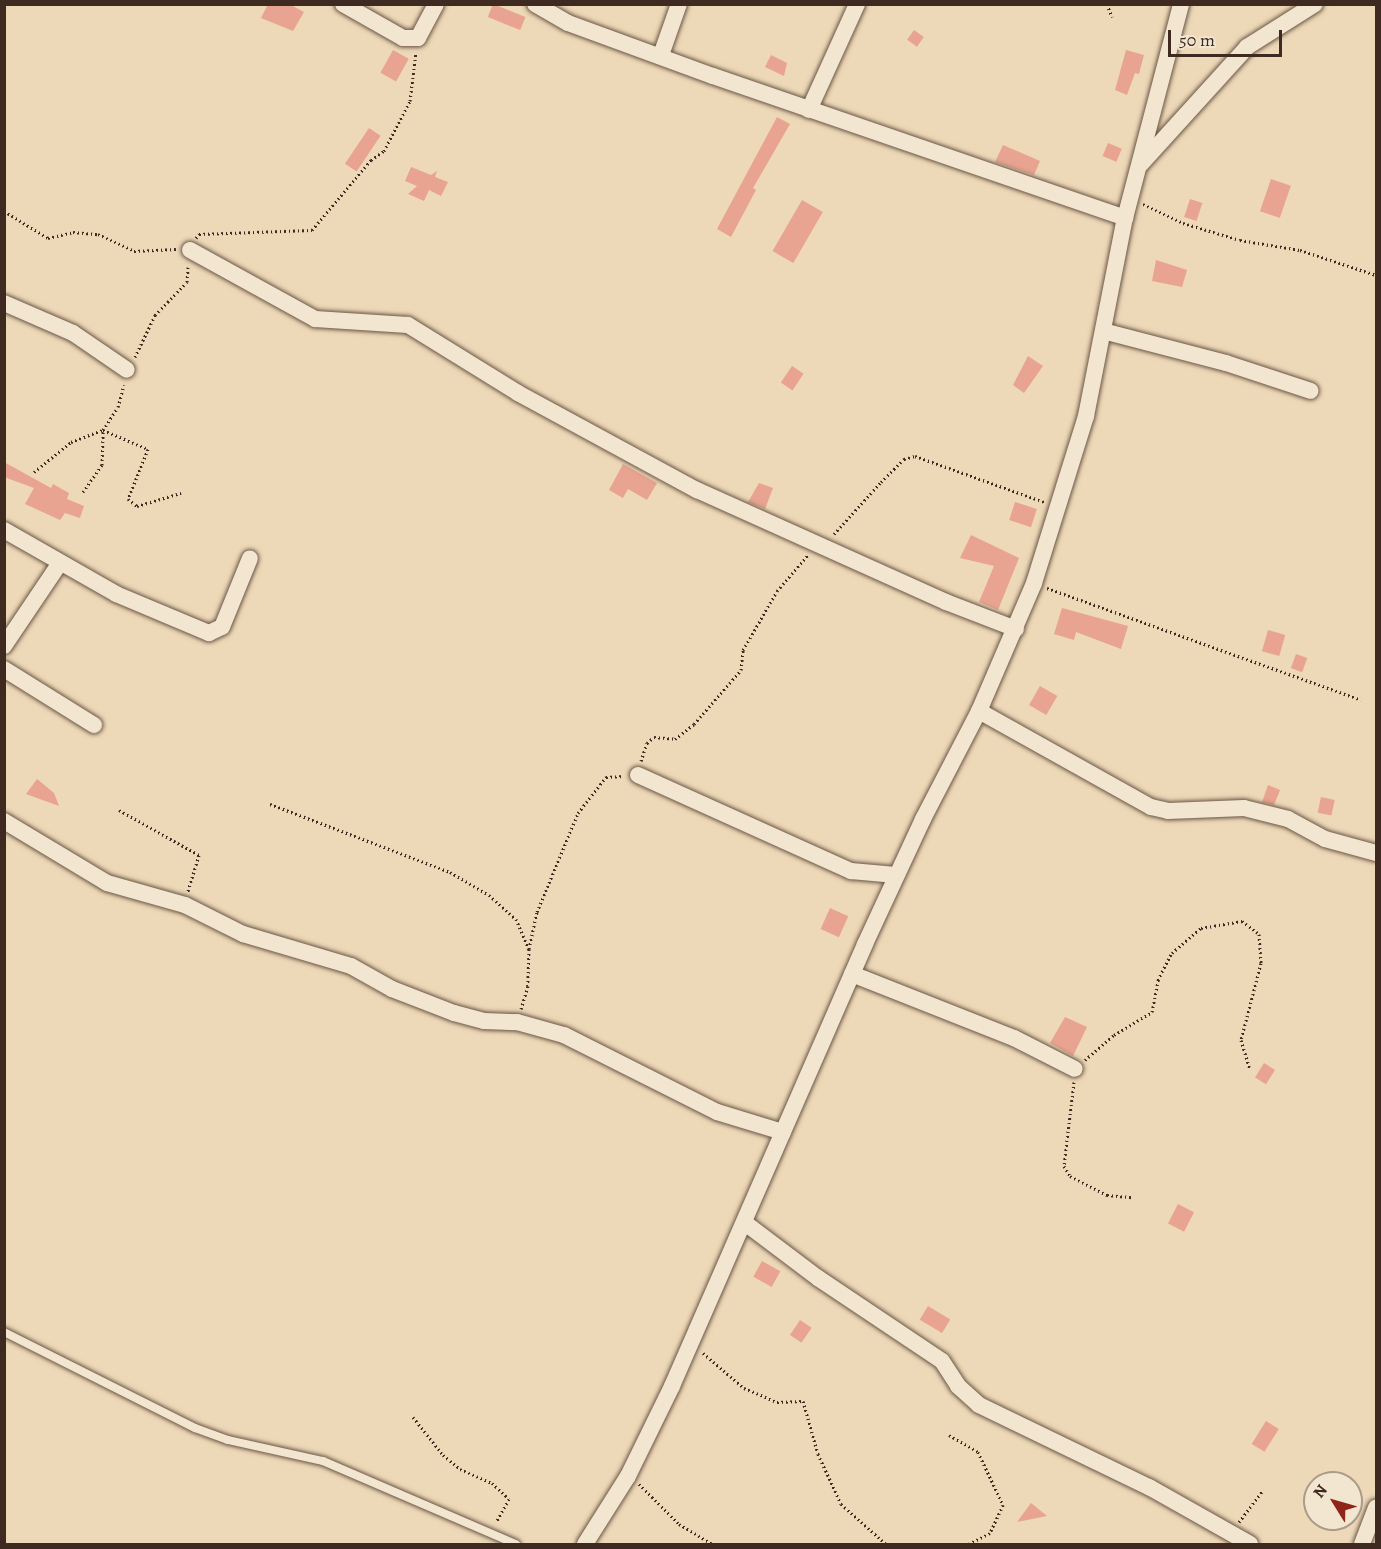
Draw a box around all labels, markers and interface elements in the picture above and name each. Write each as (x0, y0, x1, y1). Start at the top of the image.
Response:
scale bar (1171, 18, 1285, 56)
text: 50 m (1179, 28, 1215, 52)
north arrow (1303, 1471, 1363, 1531)
text: N (1308, 1480, 1333, 1503)

